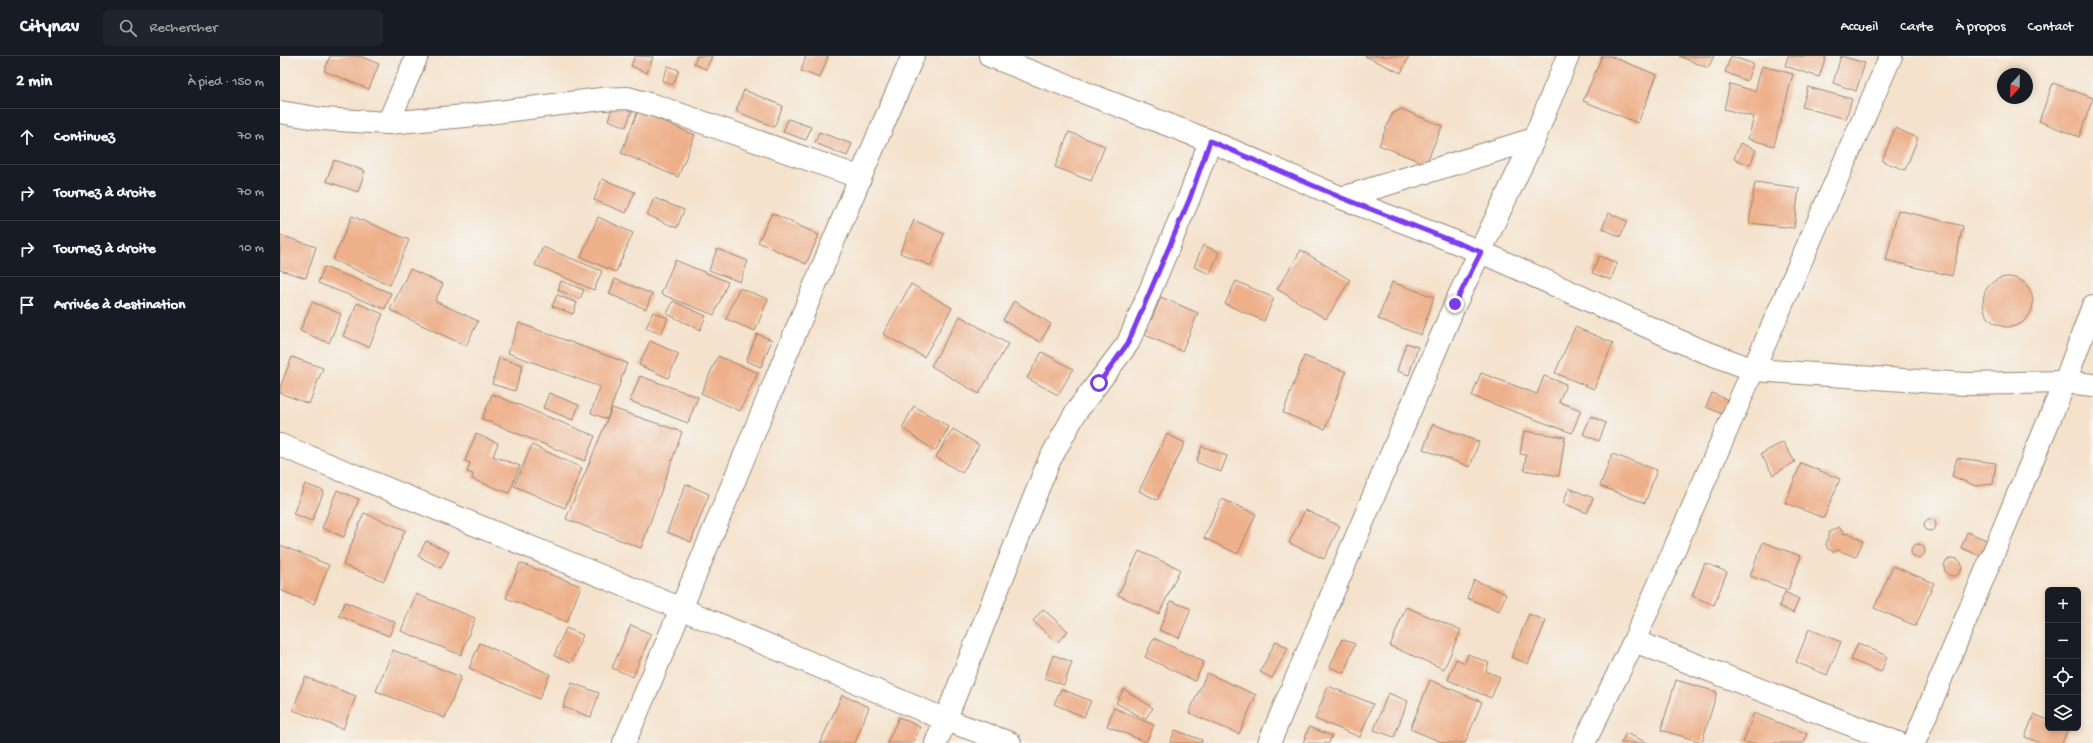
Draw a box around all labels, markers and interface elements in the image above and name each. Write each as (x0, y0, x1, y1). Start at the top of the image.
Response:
search box (103, 10, 383, 46)
text: Citynav (20, 16, 79, 39)
icon: search (117, 17, 139, 39)
text: Rechercher (149, 19, 218, 37)
text: Accueil (1841, 19, 1878, 36)
text: Carte (1900, 19, 1934, 36)
text: À propos (1956, 19, 2006, 36)
text: Contact (2028, 19, 2073, 36)
north arrow (1997, 68, 2033, 104)
text: 2 min (16, 72, 52, 92)
text: À pied · 150 m (188, 75, 264, 90)
icon: ahead (16, 126, 38, 148)
text: Continuez (54, 128, 115, 146)
text: 70 m (238, 129, 264, 144)
icon: right (16, 182, 38, 204)
text: Tournez à droite (54, 184, 156, 202)
text: 70 m (238, 185, 264, 200)
icon: right (16, 238, 38, 260)
text: Tournez à droite (54, 240, 156, 258)
text: 10 m (239, 241, 264, 256)
icon: arrive (16, 294, 38, 316)
route end (1446, 295, 1464, 313)
text: Arrivée à destination (54, 296, 185, 314)
route start (1090, 374, 1108, 392)
map controls (2045, 587, 2081, 731)
button: + (2045, 587, 2081, 623)
button: − (2045, 623, 2081, 659)
button: locate (2045, 659, 2081, 695)
button: layers (2045, 695, 2081, 731)

